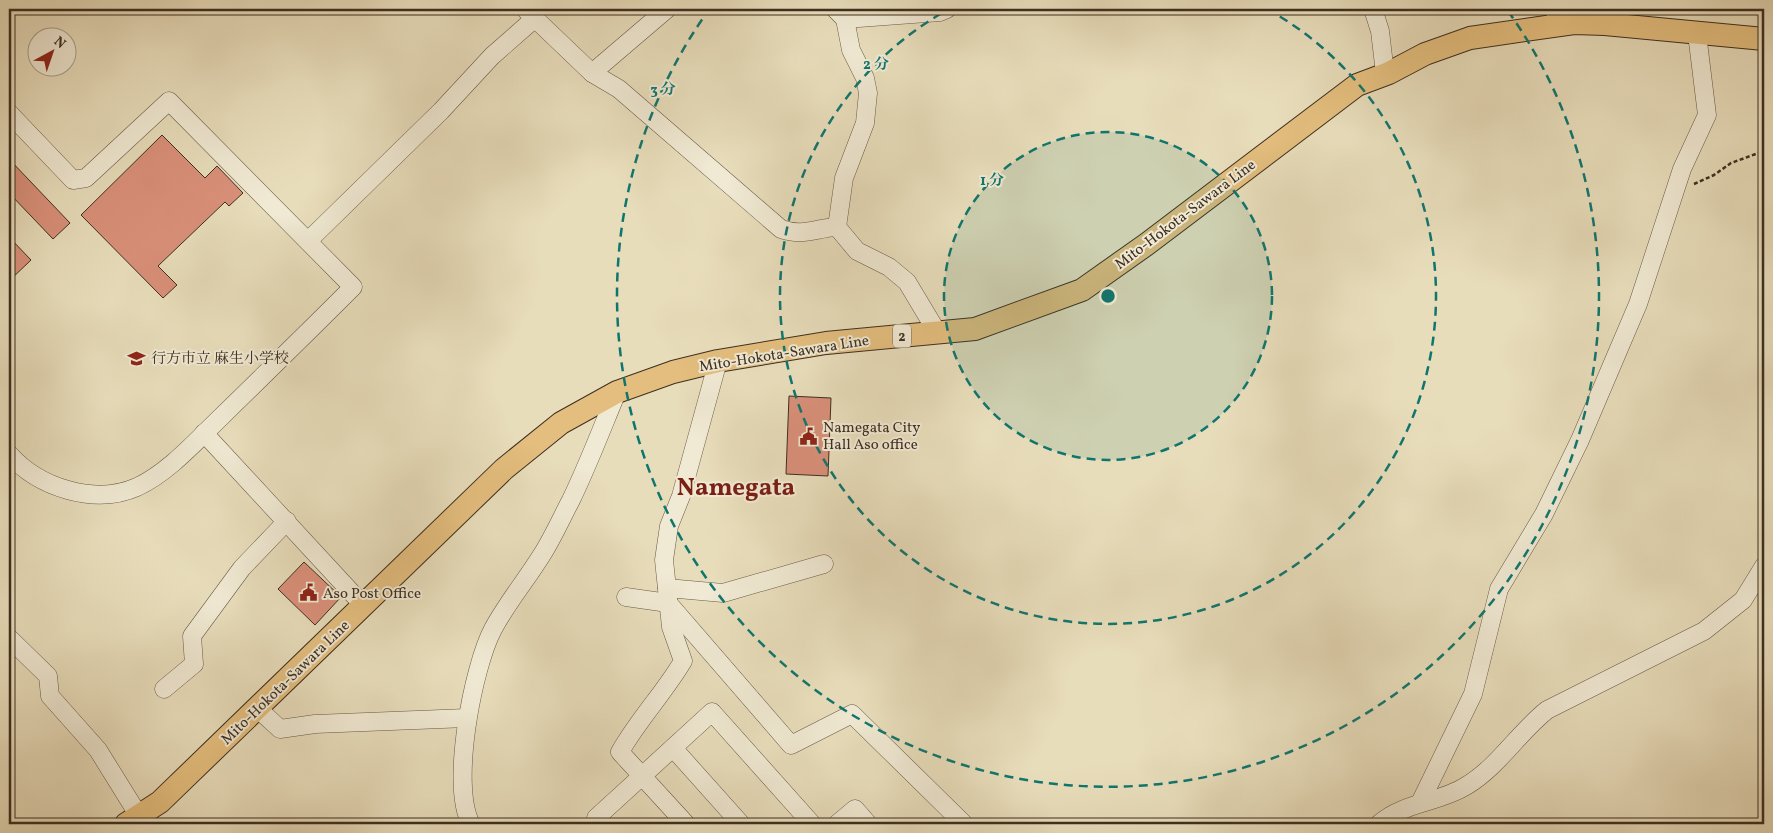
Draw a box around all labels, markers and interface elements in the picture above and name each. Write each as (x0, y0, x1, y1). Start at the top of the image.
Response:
north arrow (28, 28, 78, 78)
text: N (49, 33, 69, 54)
text: 2 分 (863, 55, 889, 76)
text: 3 分 (650, 80, 676, 101)
street label: Mito-Hokota-Sawara Line (1111, 155, 1261, 275)
text: 1 分 (980, 171, 1004, 192)
centre of rings (1099, 287, 1117, 305)
road number: 2 (893, 324, 911, 348)
street label: Mito-Hokota-Sawara Line (698, 331, 871, 378)
school or university icon: 行方市立 麻生小学校 (127, 348, 147, 368)
place label: 行方市立 麻生小学校 (151, 349, 289, 370)
place label: Namegata City Hall Aso office (823, 418, 920, 456)
public building icon: Namegata City Hall Aso office (799, 426, 819, 446)
district label: Namegata (677, 471, 796, 506)
public building icon: Aso Post Office (299, 583, 319, 603)
place label: Aso Post Office (323, 584, 421, 605)
street label: Mito-Hokota-Sawara Line (217, 616, 355, 750)

